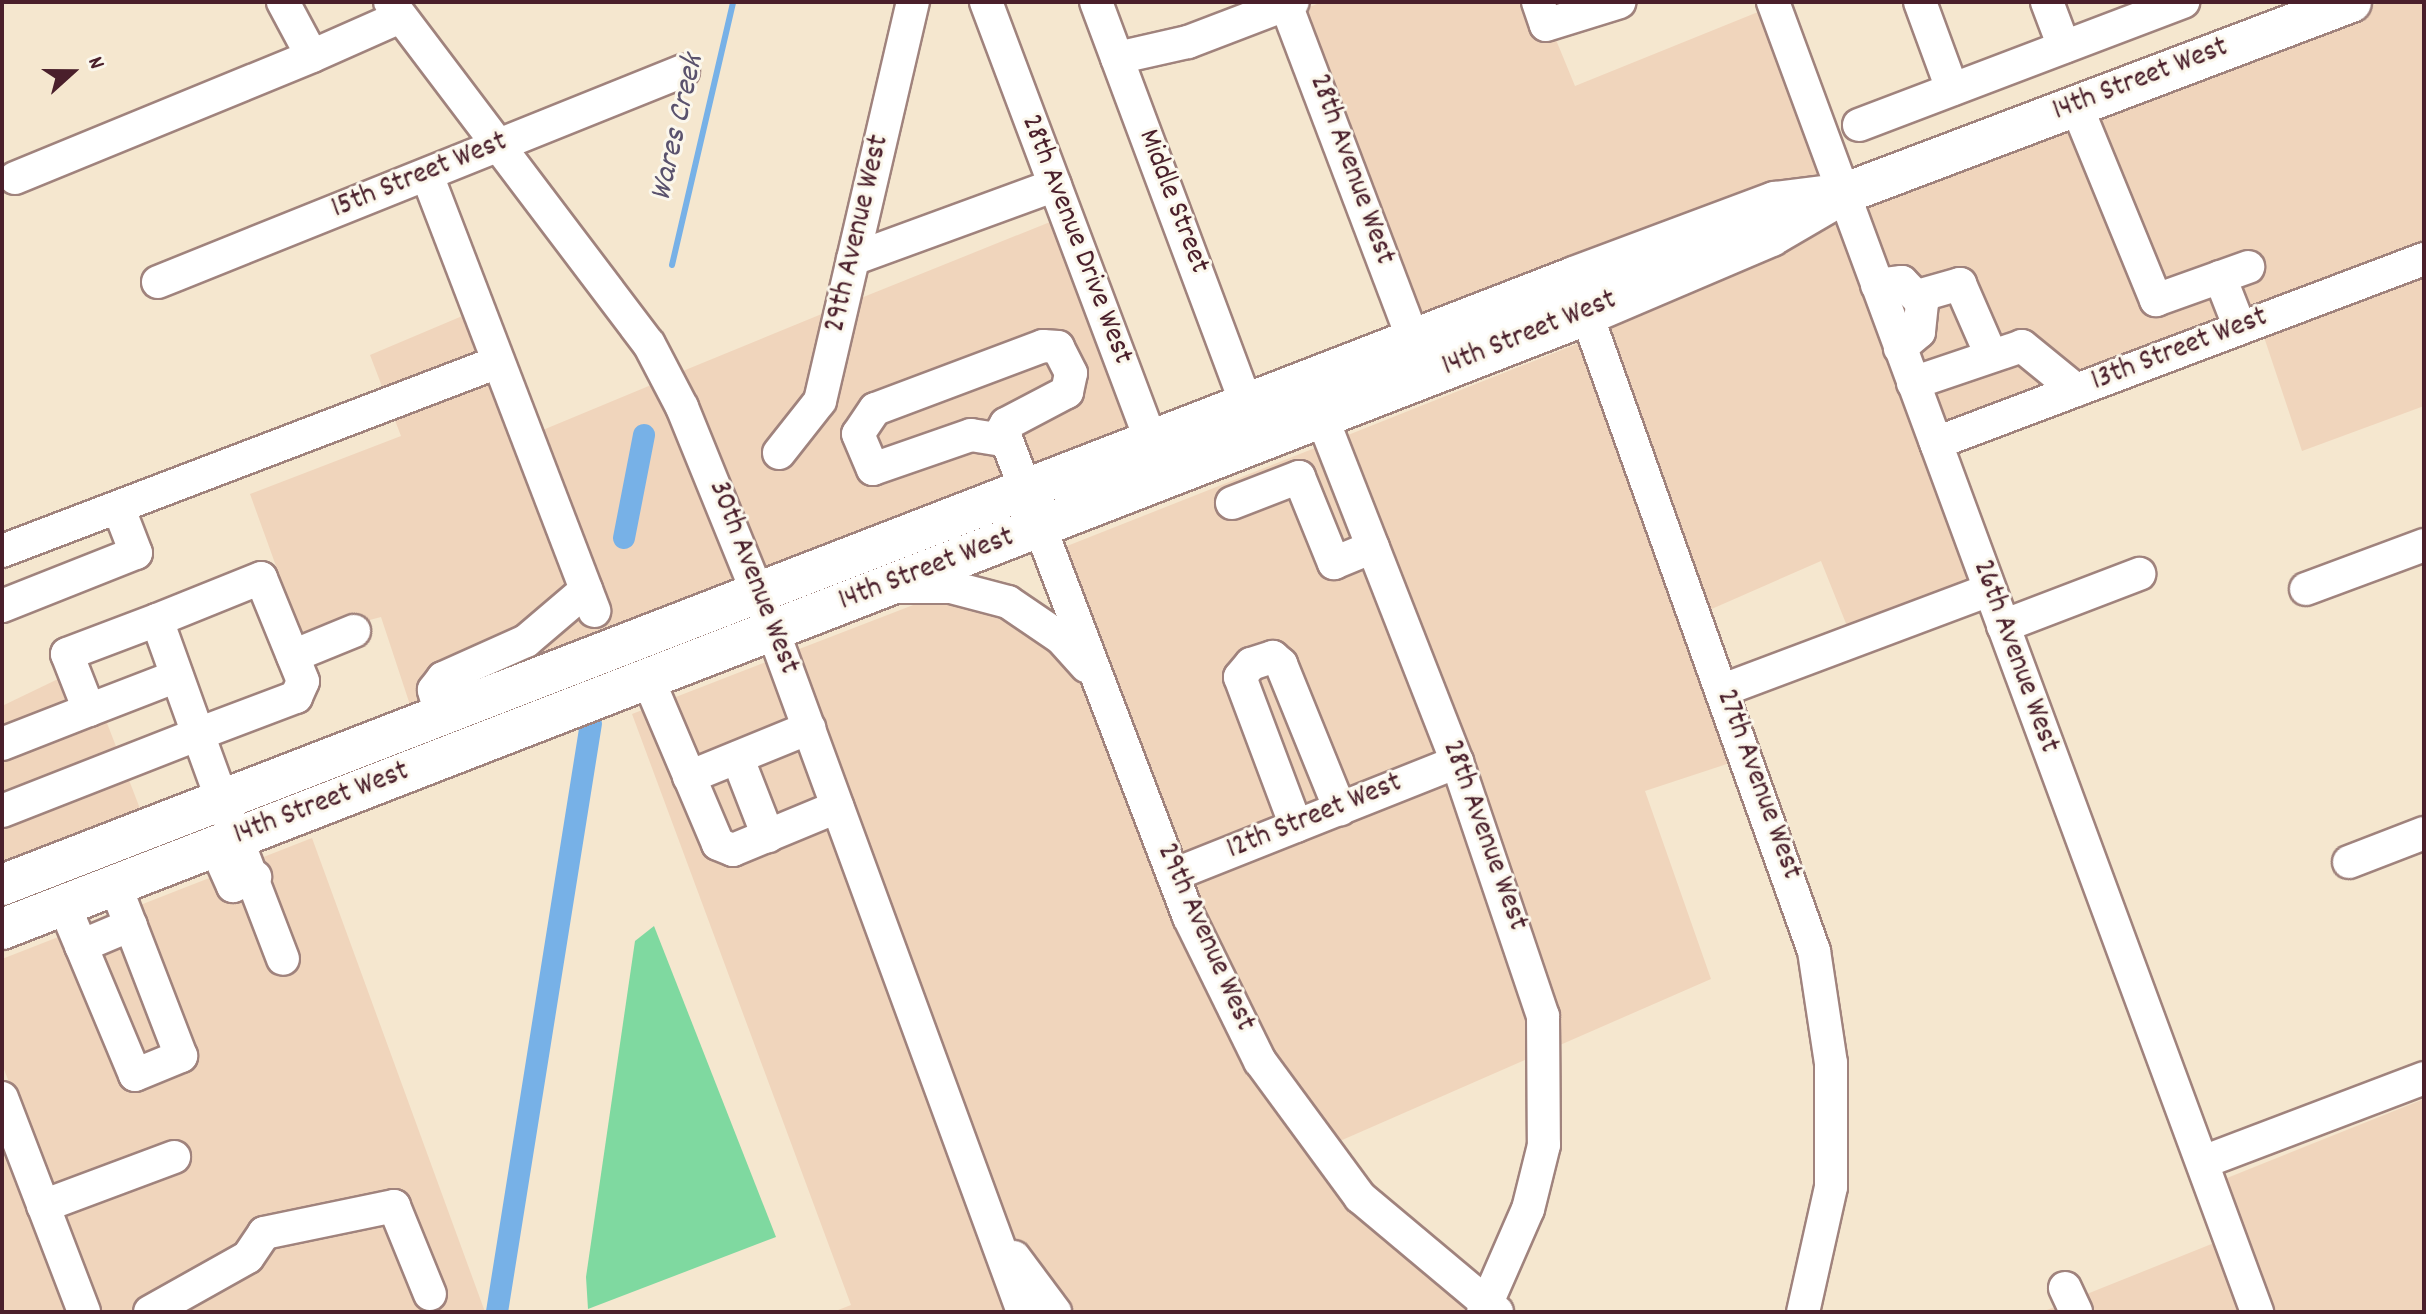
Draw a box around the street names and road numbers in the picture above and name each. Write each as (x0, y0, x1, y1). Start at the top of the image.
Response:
street label: 14th Street West (2048, 31, 2234, 131)
street label: 28th Avenue West (1299, 70, 1401, 270)
street label: 28th Avenue Drive West (1011, 110, 1139, 370)
street label: 15th Street West (327, 125, 513, 229)
street label: Middle Street (1128, 125, 1216, 279)
street label: 29th Avenue West (819, 132, 899, 336)
street label: 14th Street West (1438, 284, 1622, 386)
street label: 13th Street West (2087, 301, 2273, 401)
street label: 30th Avenue West (699, 476, 805, 680)
street label: 14th Street West (834, 521, 1020, 621)
street label: 26th Avenue West (1962, 556, 2066, 758)
street label: 27th Avenue West (1706, 685, 1808, 885)
street label: 28th Avenue West (1432, 736, 1534, 936)
street label: 14th Street West (229, 755, 415, 855)
street label: 12th Street West (1222, 767, 1408, 869)
street label: 29th Avenue West (1147, 839, 1261, 1037)

